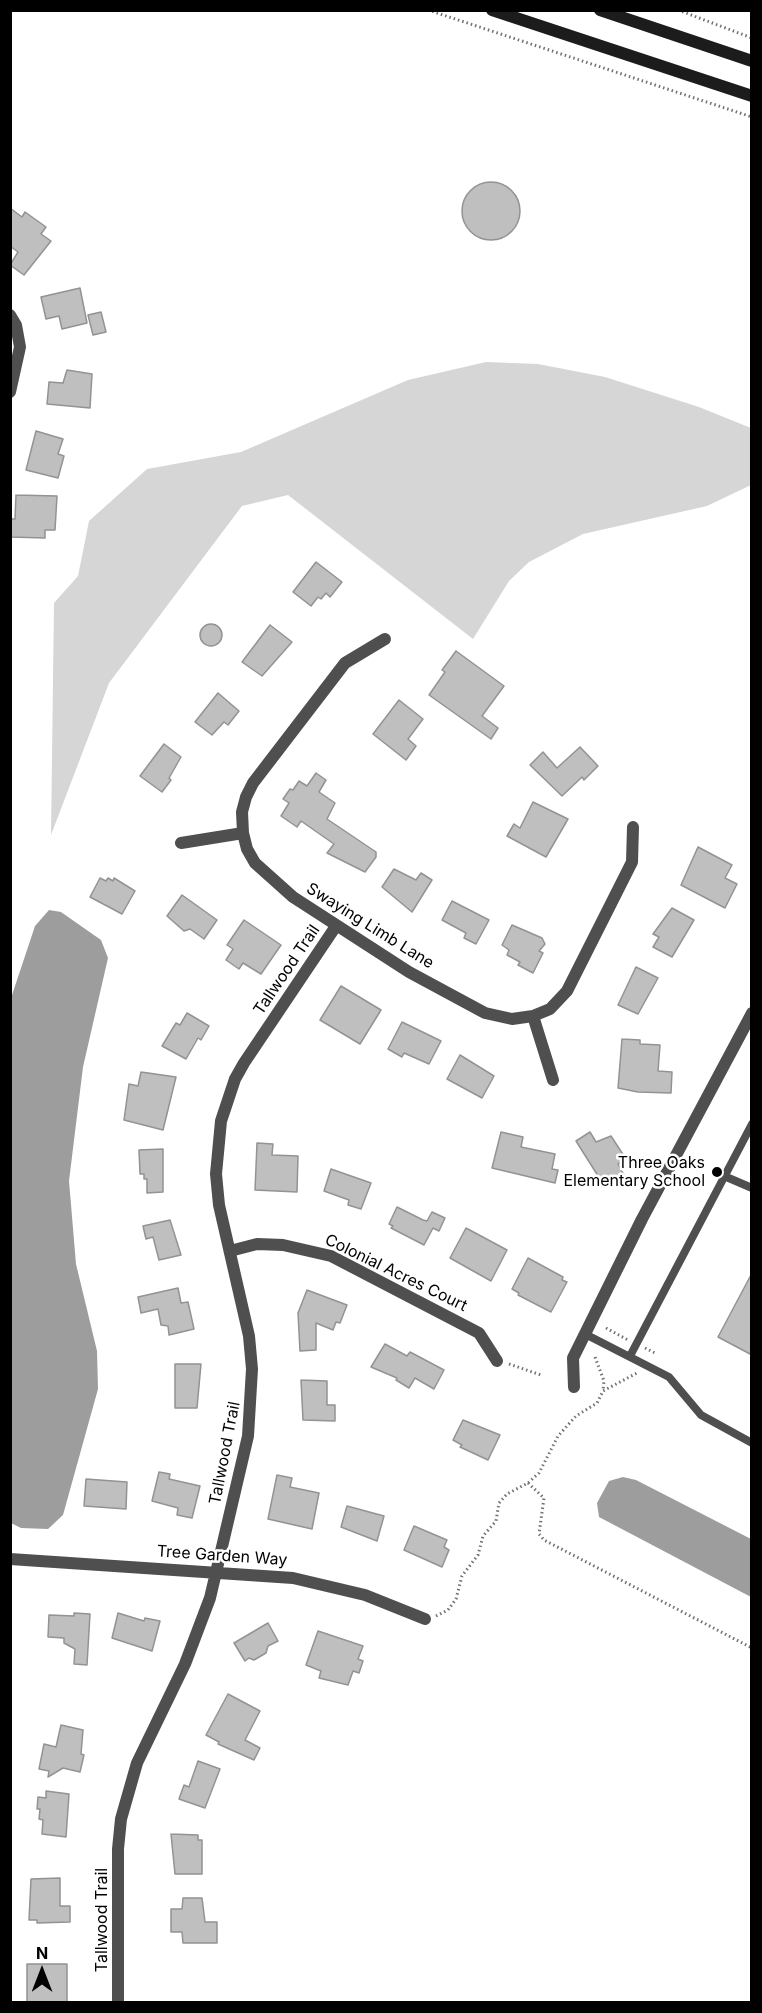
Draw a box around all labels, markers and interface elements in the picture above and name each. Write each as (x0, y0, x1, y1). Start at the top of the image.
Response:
street label: Swaying Limb Lane (303, 879, 437, 973)
street label: Tallwood Trail (250, 921, 324, 1019)
place label: Three Oaks Elementary School (563, 1153, 705, 1191)
marker: Three Oaks Elementary School (710, 1165, 724, 1179)
street label: Colonial Acres Court (322, 1230, 470, 1316)
street label: Tallwood Trail (206, 1400, 244, 1506)
street label: Tree Garden Way (156, 1542, 288, 1570)
street label: Tallwood Trail (92, 1868, 112, 1972)
north arrow (12, 1941, 72, 2001)
text: N (36, 1943, 48, 1963)

